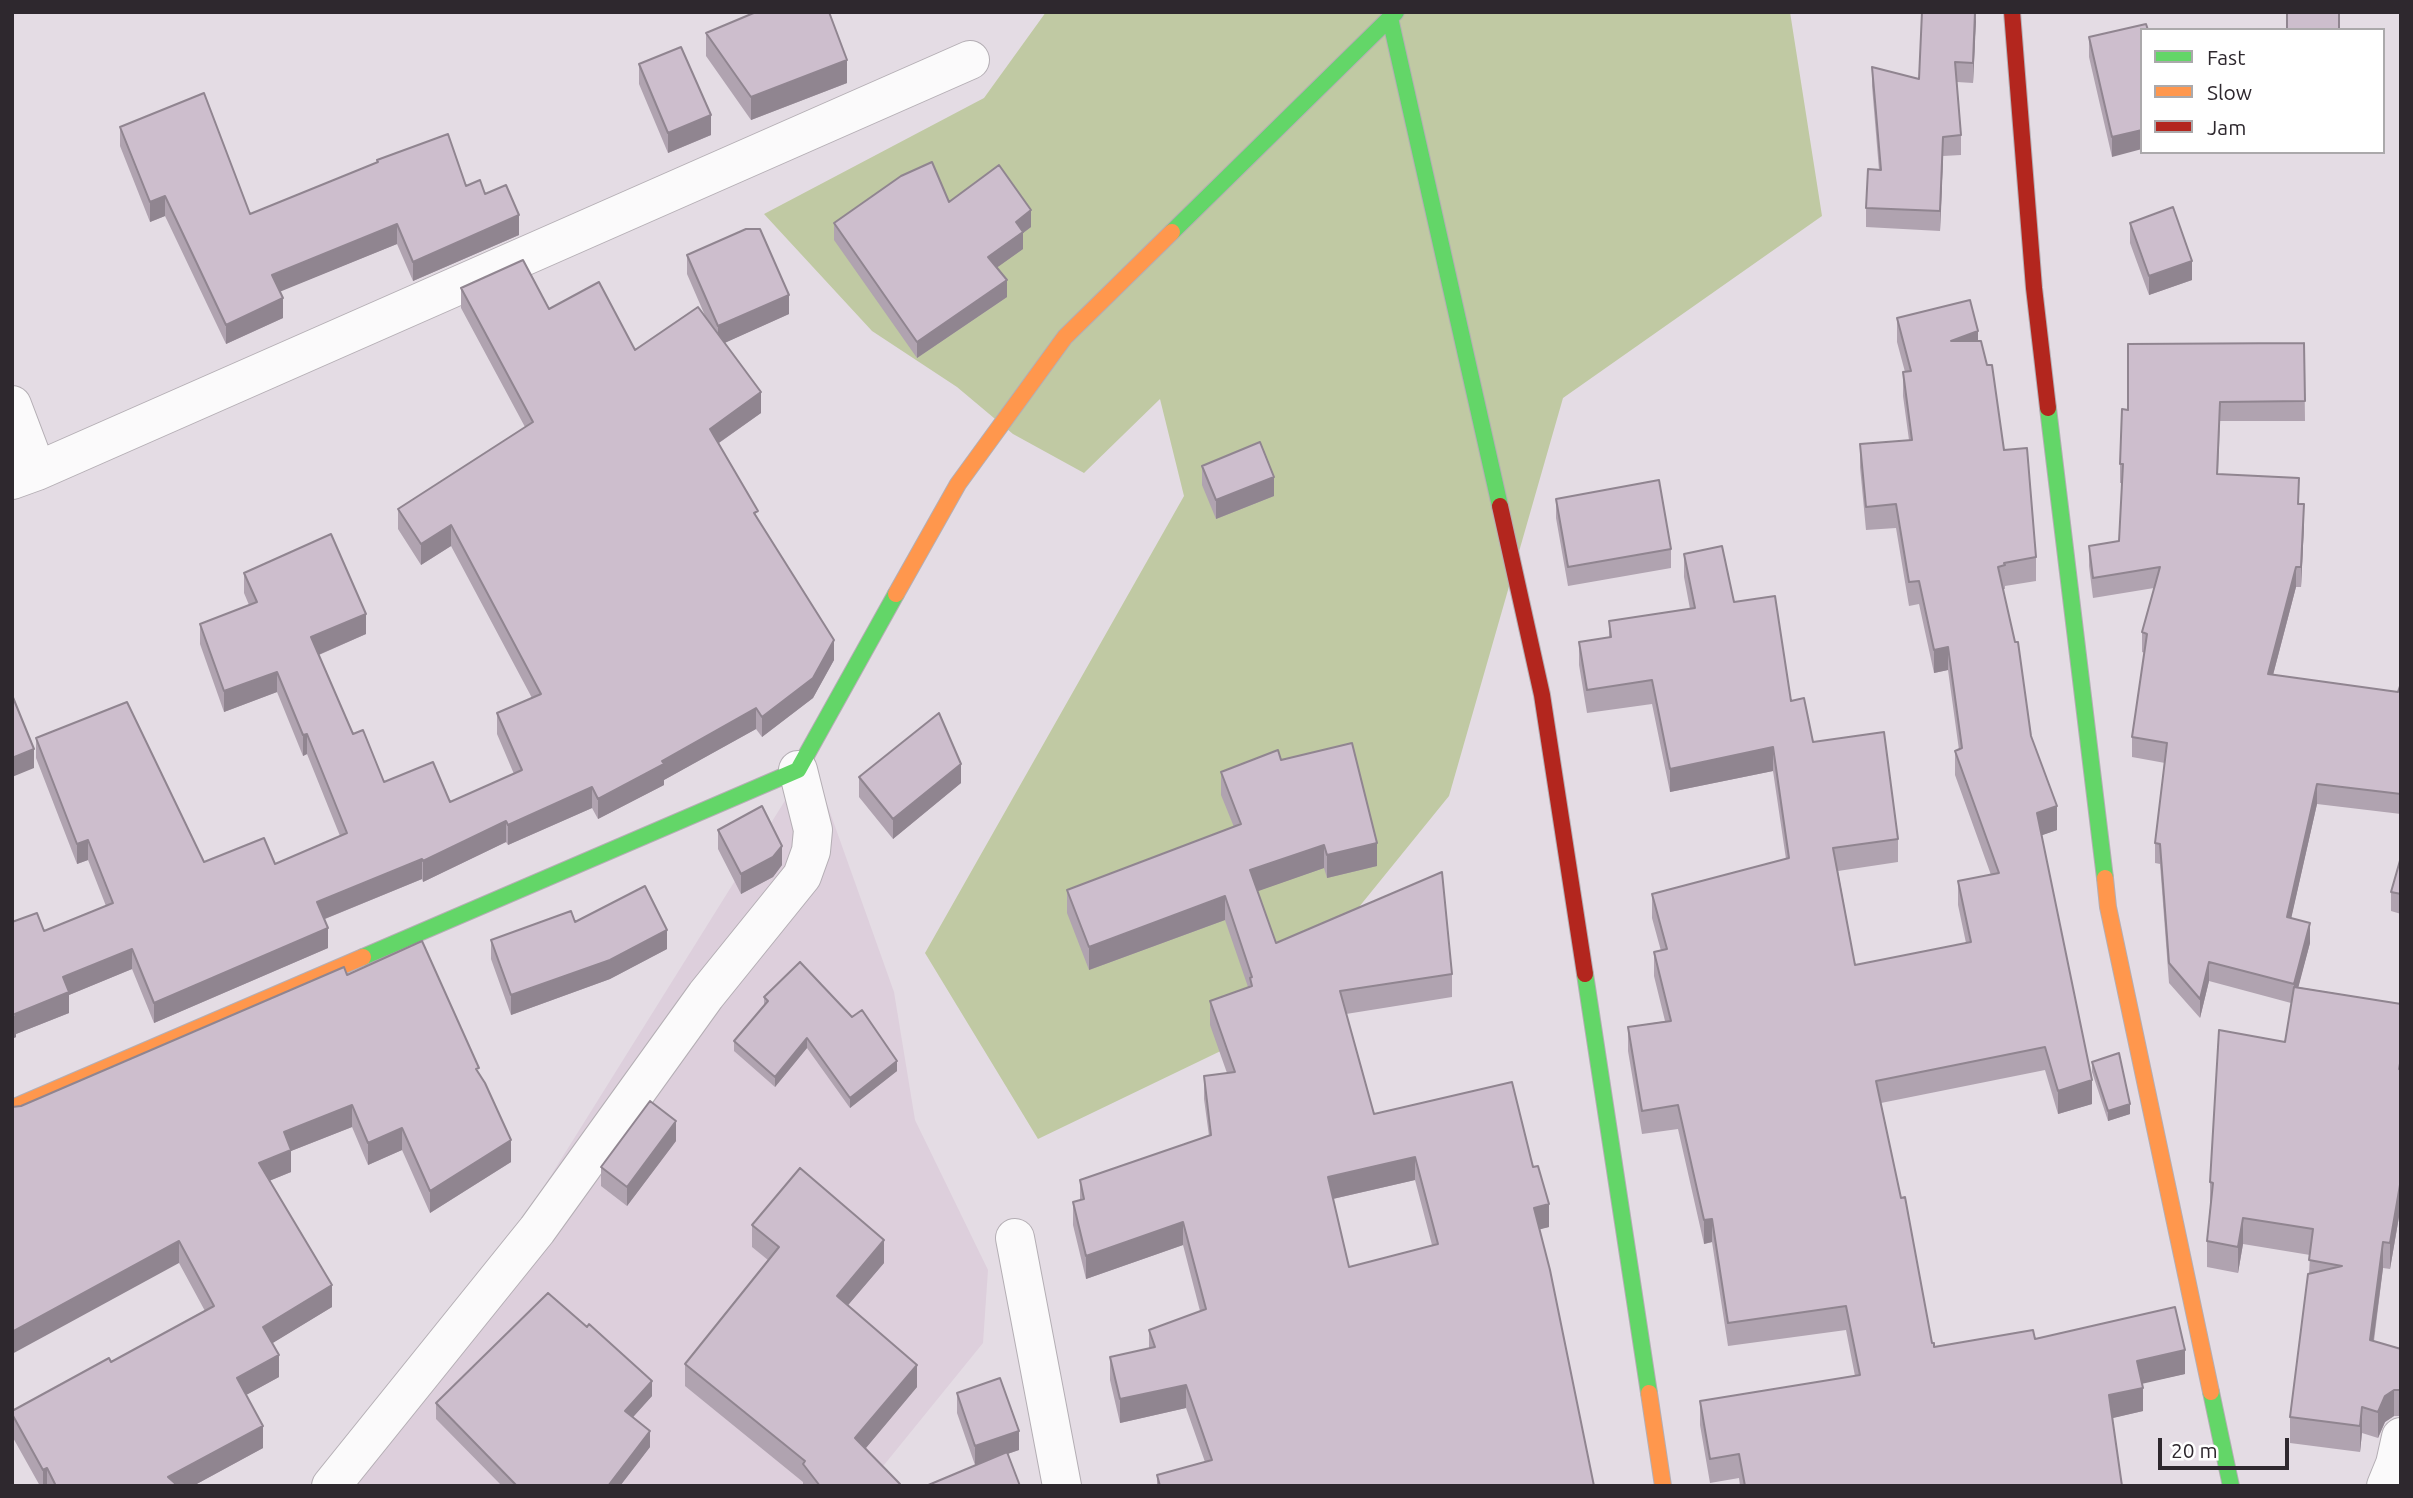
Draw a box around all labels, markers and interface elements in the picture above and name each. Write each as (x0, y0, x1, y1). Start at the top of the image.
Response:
legend (2140, 28, 2385, 154)
text: Fast (2207, 45, 2245, 69)
text: Slow (2207, 80, 2252, 104)
text: Jam (2207, 115, 2246, 139)
scale bar (2161, 1424, 2292, 1468)
text: 20 m (2171, 1438, 2218, 1462)

